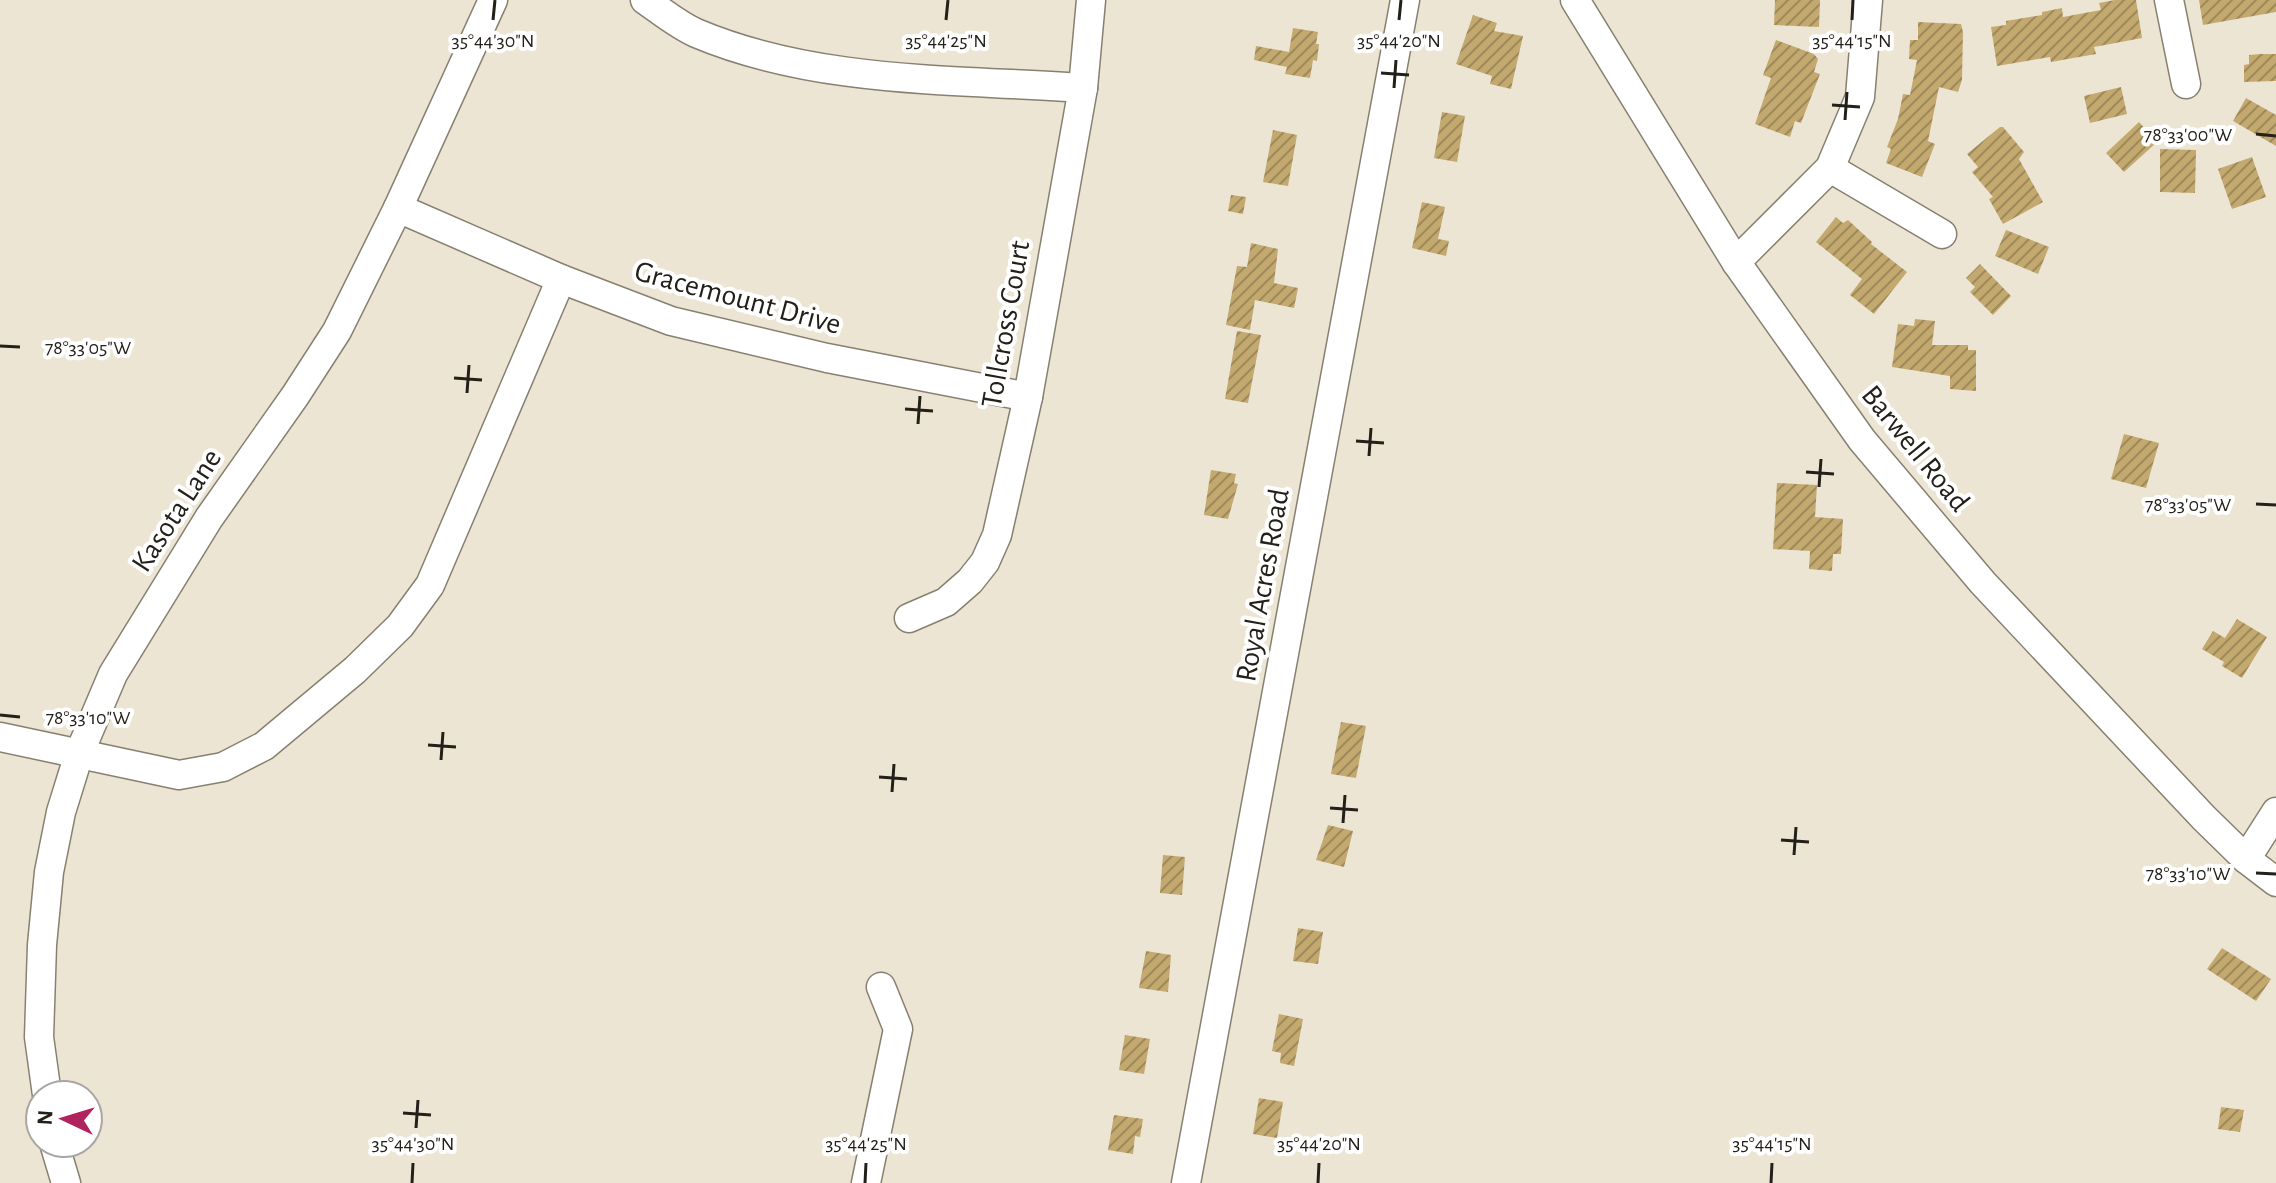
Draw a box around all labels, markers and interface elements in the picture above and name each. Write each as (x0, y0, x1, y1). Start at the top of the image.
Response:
text: 35°44'30"N (451, 31, 535, 51)
text: 35°44'25"N (905, 31, 987, 51)
text: 35°44'20"N (1357, 31, 1441, 51)
text: 35°44'15"N (1812, 31, 1892, 51)
text: 78°33'00"W (2144, 125, 2232, 145)
street label: Tollcross Court (977, 238, 1036, 410)
street label: Gracemount Drive (631, 256, 844, 340)
text: 78°33'05"W (45, 338, 131, 358)
street label: Barwell Road (1855, 380, 1975, 517)
street label: Kasota Lane (126, 444, 227, 577)
street label: Royal Acres Road (1231, 486, 1295, 684)
text: 78°33'05"W (2145, 495, 2231, 515)
text: 78°33'10"W (46, 708, 130, 728)
text: 78°33'10"W (2146, 864, 2230, 884)
north arrow (24, 1079, 104, 1159)
text: N (34, 1109, 57, 1126)
text: 35°44'30"N (371, 1134, 455, 1154)
text: 35°44'25"N (825, 1134, 907, 1154)
text: 35°44'20"N (1277, 1134, 1361, 1154)
text: 35°44'15"N (1732, 1134, 1812, 1154)

